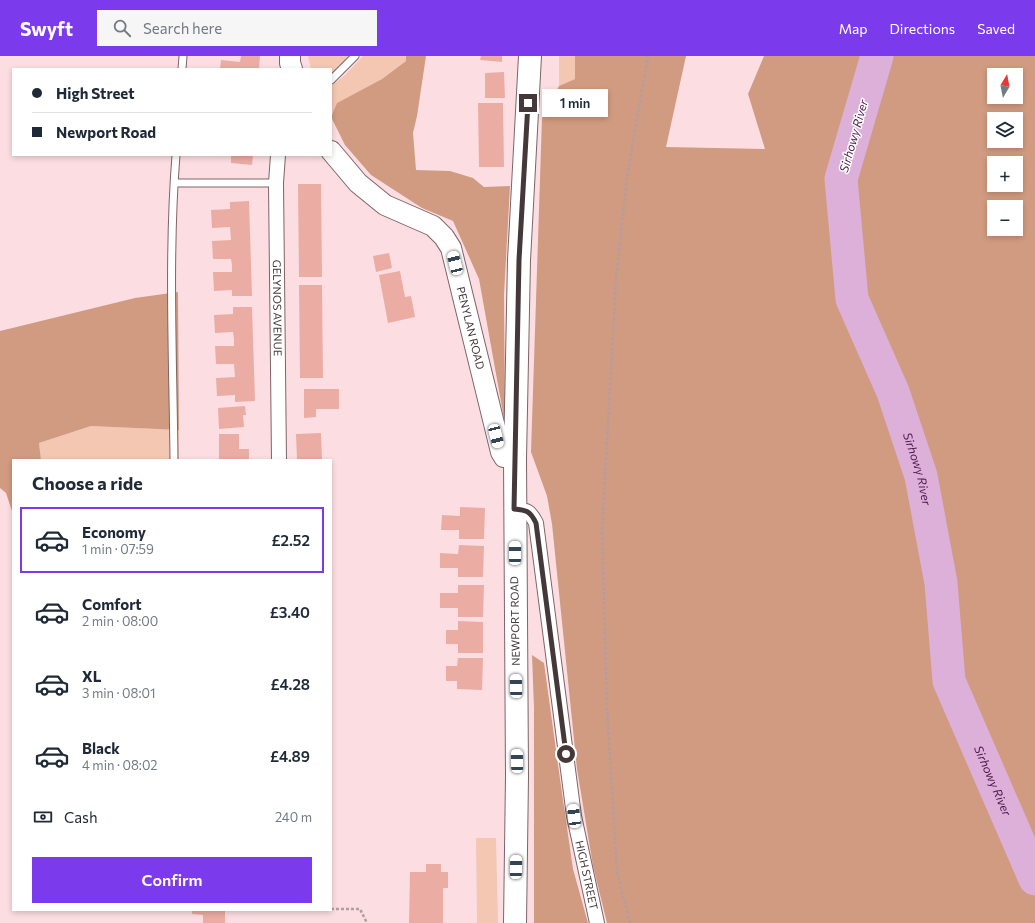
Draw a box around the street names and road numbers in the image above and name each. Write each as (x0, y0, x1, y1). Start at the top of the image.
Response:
street label: GELYNOS AVENUE (271, 260, 285, 356)
street label: PENYLAN ROAD (455, 285, 487, 371)
street label: NEWPORT ROAD (507, 576, 522, 666)
street label: HIGH STREET (573, 839, 601, 911)

